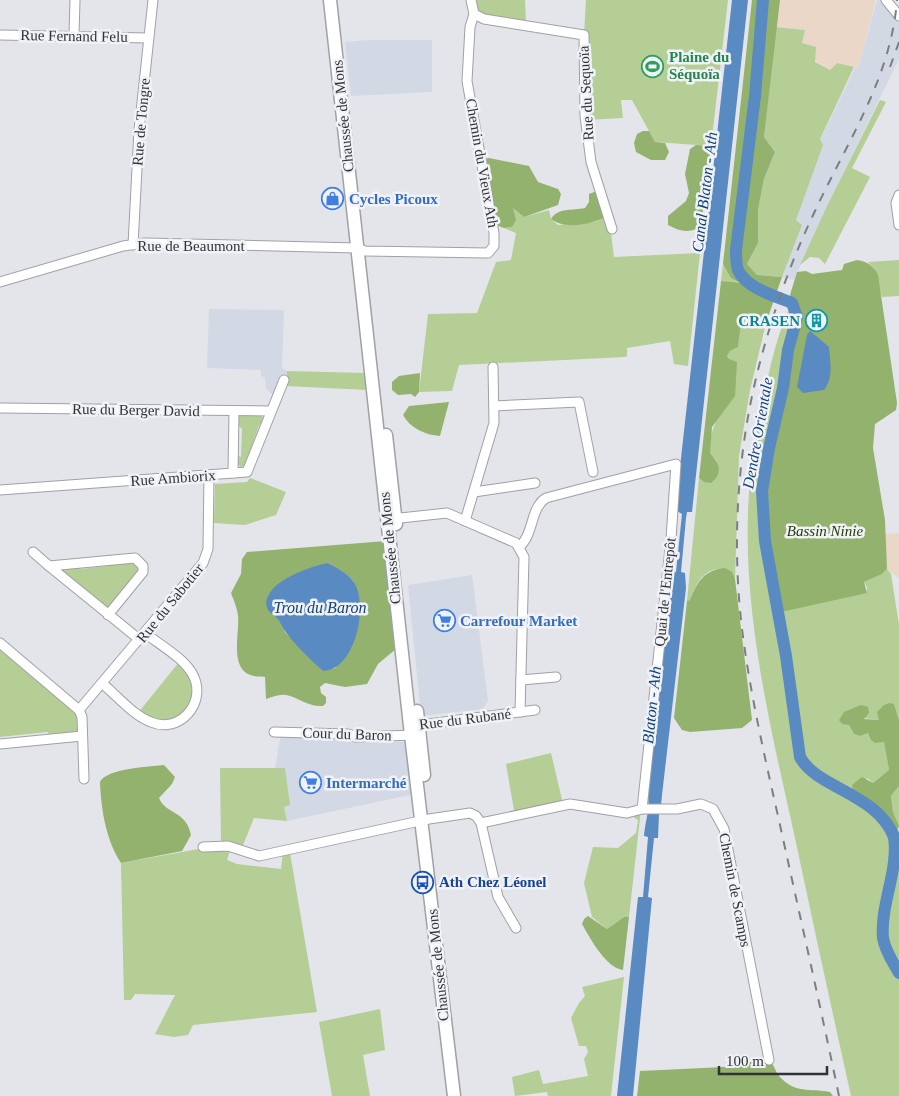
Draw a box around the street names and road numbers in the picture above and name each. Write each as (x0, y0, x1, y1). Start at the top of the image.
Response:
street label: Rue Fernand Felu (20, 27, 128, 45)
street label: Rue du Sequoïa (576, 45, 596, 141)
street label: Chaussée de Mons (329, 59, 357, 173)
street label: Rue de Tongre (129, 77, 153, 166)
street label: Chemin du Vieux Ath (463, 97, 501, 229)
street label: Rue de Beaumont (137, 238, 246, 254)
street label: Rue du Berger David (72, 401, 200, 419)
street label: Rue Ambiorix (130, 467, 217, 489)
street label: Chaussée de Mons (376, 491, 404, 605)
street label: Quai de l'Entrepôt (651, 536, 679, 647)
street label: Rue du Sabotier (133, 560, 207, 646)
street label: Rue du Rubané (418, 705, 512, 733)
street label: Cour du Baron (302, 724, 392, 744)
street label: Chemin de Scamps (716, 832, 754, 949)
street label: Chaussée de Mons (424, 908, 452, 1022)

